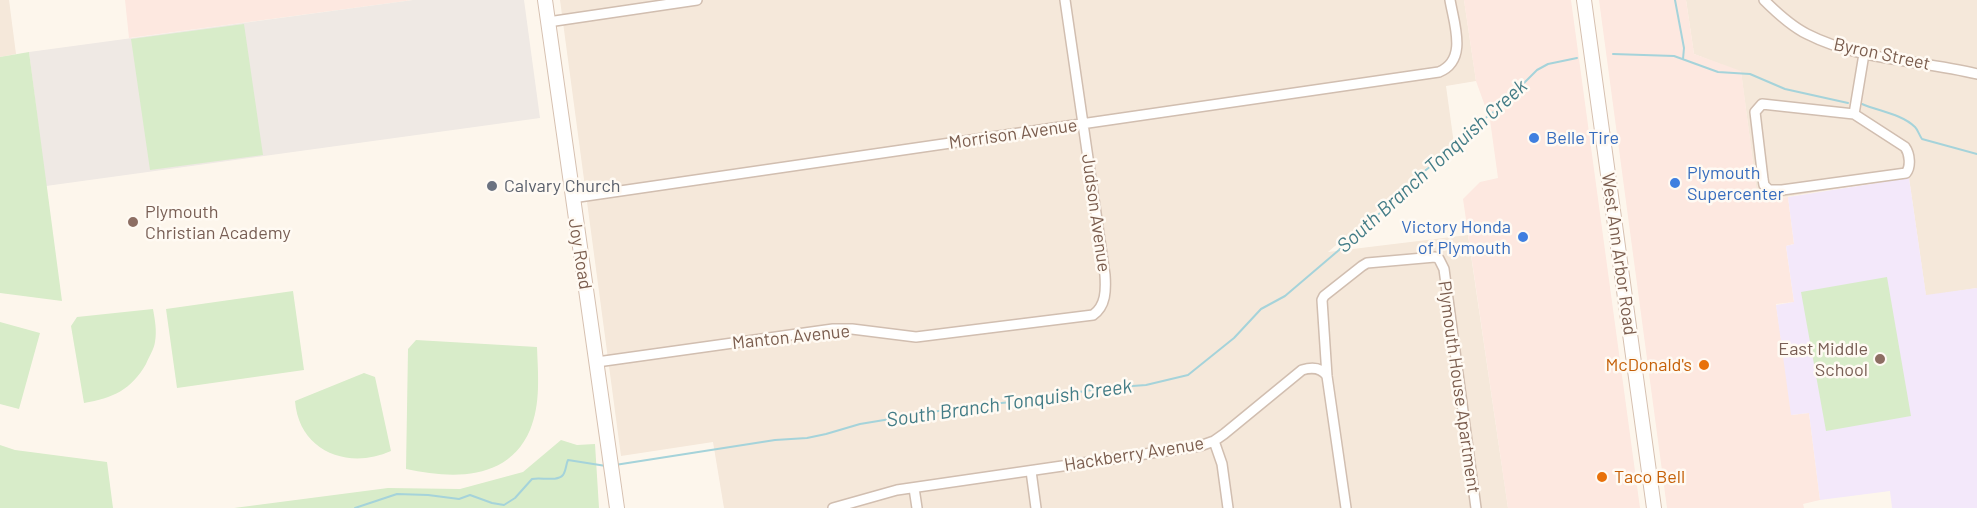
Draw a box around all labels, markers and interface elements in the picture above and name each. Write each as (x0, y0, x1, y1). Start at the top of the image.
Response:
street label: Byron Street (1832, 33, 1932, 75)
water label: South Branch Tonquish Creek (1332, 74, 1532, 258)
street label: Morrison Avenue (947, 114, 1079, 154)
place label: Belle Tire (1546, 127, 1619, 149)
marker: Belle Tire (1527, 131, 1541, 145)
street label: Judson Avenue (1077, 153, 1115, 273)
place label: Plymouth Supercenter (1687, 162, 1784, 204)
street label: West Ann Arbor Road (1597, 171, 1641, 337)
place label: Calvary Church (504, 175, 620, 197)
marker: Plymouth Supercenter (1668, 176, 1682, 190)
marker: Calvary Church (485, 179, 499, 193)
place label: Plymouth Christian Academy (145, 201, 291, 244)
marker: Plymouth Christian Academy (126, 215, 140, 229)
place label: Victory Honda of Plymouth (1401, 216, 1511, 258)
street label: Joy Road (564, 217, 596, 291)
marker: Victory Honda of Plymouth (1516, 230, 1530, 244)
street label: Plymouth House Apartment (1433, 279, 1485, 495)
street label: Manton Avenue (731, 320, 851, 354)
place label: East Middle School (1778, 338, 1868, 380)
marker: East Middle School (1873, 352, 1887, 366)
place label: McDonald's (1605, 354, 1692, 376)
marker: McDonald's (1697, 358, 1711, 372)
water label: South Branch Tonquish Creek (885, 374, 1133, 432)
street label: Hackberry Avenue (1063, 432, 1205, 476)
place label: Taco Bell (1614, 466, 1685, 488)
marker: Taco Bell (1595, 470, 1609, 484)

